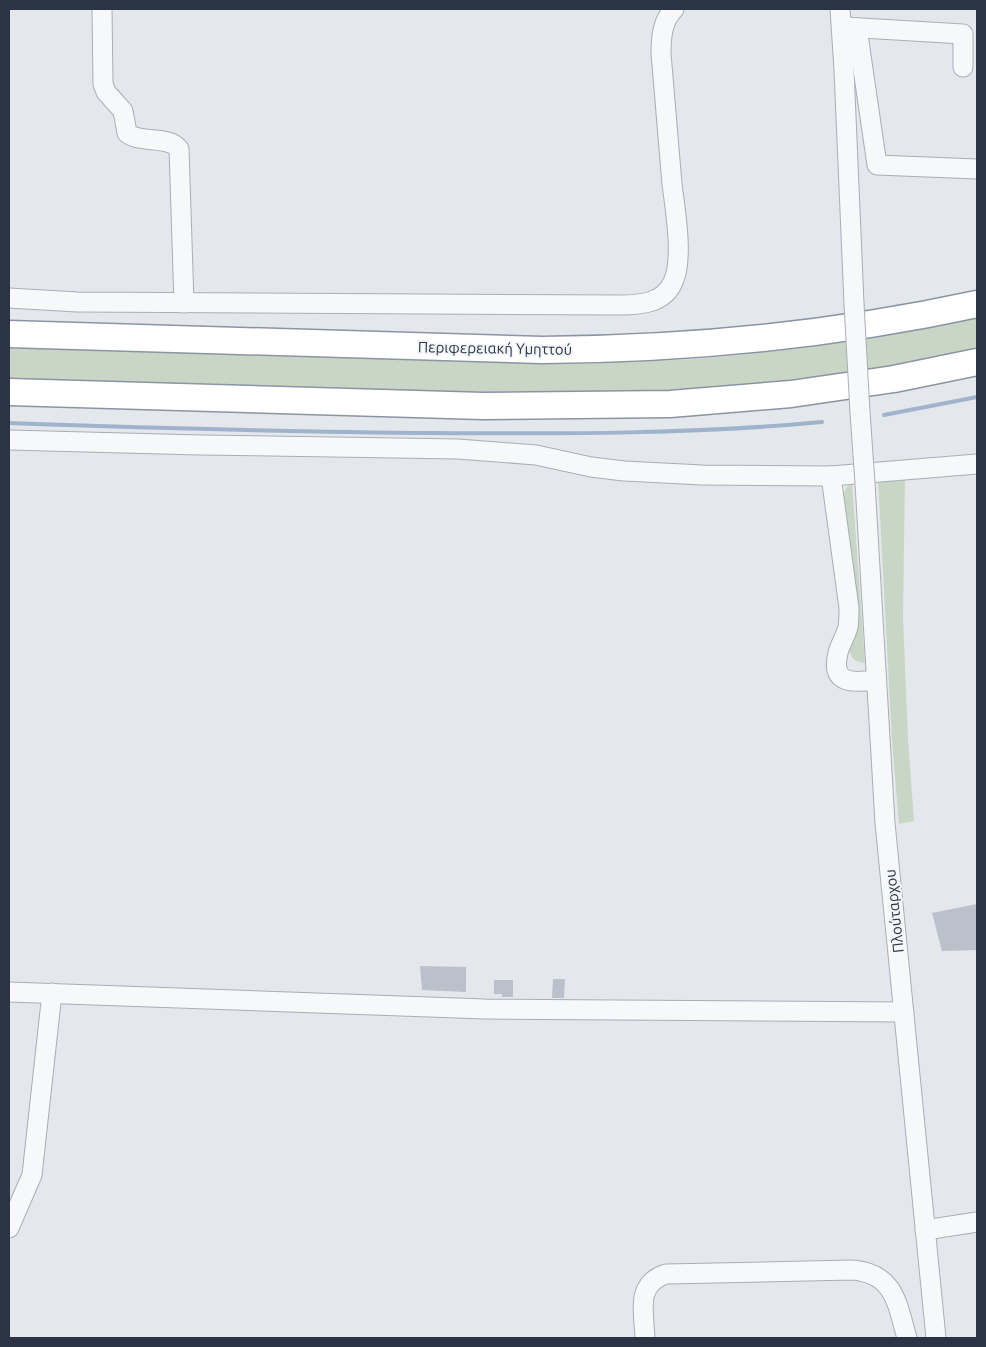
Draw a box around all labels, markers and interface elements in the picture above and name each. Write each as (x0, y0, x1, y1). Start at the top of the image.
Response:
street label: Περιφερειακή Υμηττού (418, 338, 572, 358)
street label: Πλούταρχου (881, 868, 907, 954)

